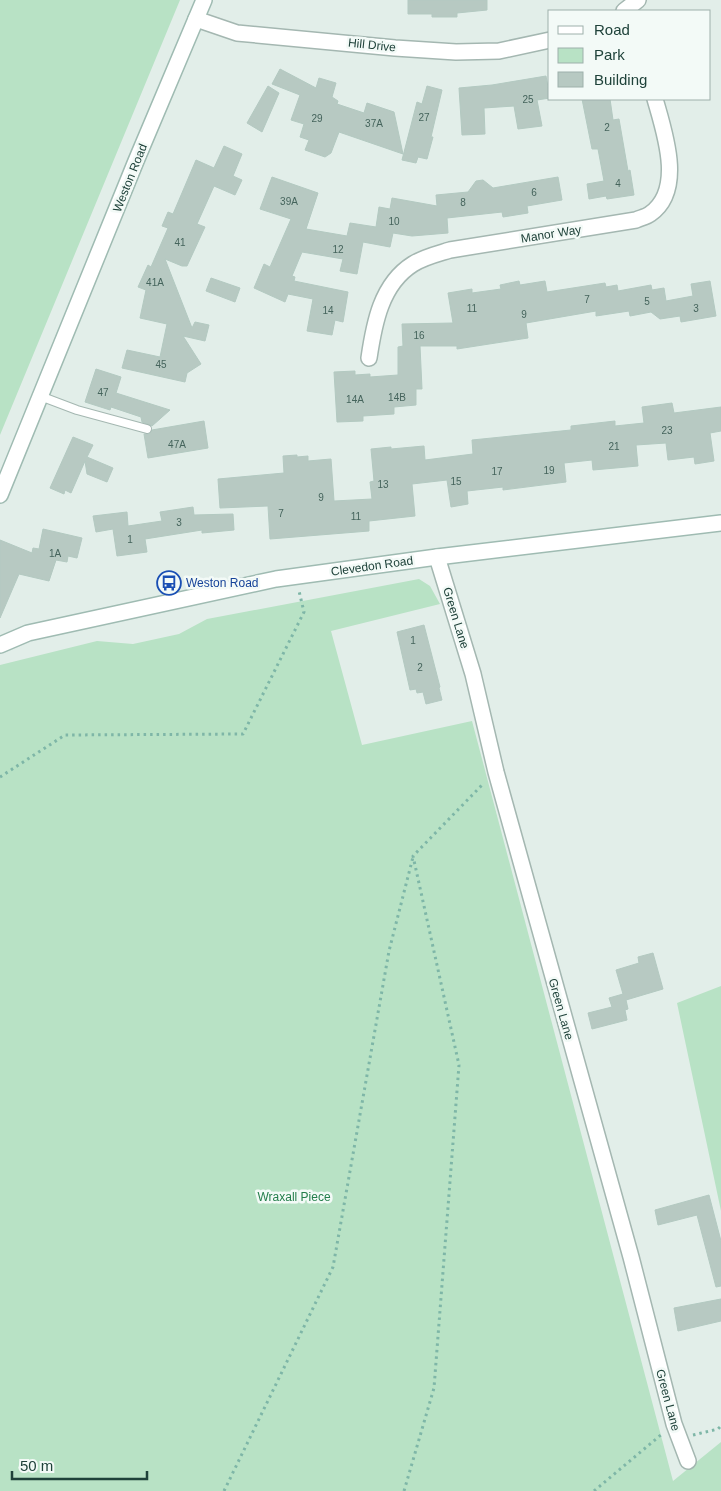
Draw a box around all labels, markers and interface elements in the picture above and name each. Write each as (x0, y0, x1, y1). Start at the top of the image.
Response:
legend (548, 10, 711, 100)
text: Road (594, 21, 630, 38)
street label: Hill Drive (347, 36, 397, 55)
text: Park (594, 46, 625, 63)
text: Building (594, 71, 647, 88)
house number: 25 (522, 94, 534, 105)
house number: 27 (418, 112, 430, 123)
house number: 29 (311, 113, 323, 124)
house number: 37A (365, 118, 383, 129)
house number: 2 (604, 122, 610, 133)
street label: Weston Road (110, 142, 150, 214)
house number: 4 (615, 178, 621, 189)
house number: 6 (531, 187, 537, 198)
house number: 39A (280, 196, 298, 207)
house number: 8 (460, 197, 466, 208)
house number: 10 (388, 216, 400, 227)
street label: Manor Way (520, 222, 582, 246)
house number: 41 (174, 237, 186, 248)
house number: 12 (332, 244, 344, 255)
house number: 41A (146, 277, 164, 288)
house number: 7 (584, 294, 590, 305)
house number: 5 (644, 296, 650, 307)
house number: 11 (467, 303, 478, 314)
house number: 3 (693, 303, 699, 314)
house number: 14 (322, 305, 334, 316)
house number: 9 (521, 309, 527, 320)
house number: 16 (413, 330, 425, 341)
house number: 45 (155, 359, 167, 370)
house number: 47 (97, 387, 109, 398)
house number: 14B (388, 392, 406, 403)
house number: 14A (346, 394, 364, 405)
house number: 23 (661, 425, 673, 436)
house number: 47A (168, 439, 186, 450)
house number: 21 (608, 441, 620, 452)
house number: 19 (543, 465, 555, 476)
house number: 17 (491, 466, 503, 477)
house number: 15 (450, 476, 462, 487)
house number: 13 (377, 479, 389, 490)
house number: 9 (318, 492, 324, 503)
house number: 7 (278, 508, 284, 519)
house number: 11 (351, 511, 362, 522)
house number: 3 (176, 517, 182, 528)
house number: 1 (127, 534, 133, 545)
house number: 1A (49, 548, 61, 559)
street label: Clevedon Road (330, 553, 414, 579)
bus stop icon: Weston Road (156, 570, 182, 596)
place label: Weston Road (186, 576, 259, 590)
street label: Green Lane (440, 586, 472, 651)
house number: 1 (410, 635, 416, 646)
house number: 2 (417, 662, 423, 673)
street label: Green Lane (546, 977, 577, 1042)
park label: Wraxall Piece (257, 1190, 331, 1204)
street label: Green Lane (653, 1368, 683, 1433)
scale bar (12, 1448, 148, 1480)
text: 50 m (20, 1457, 53, 1474)

